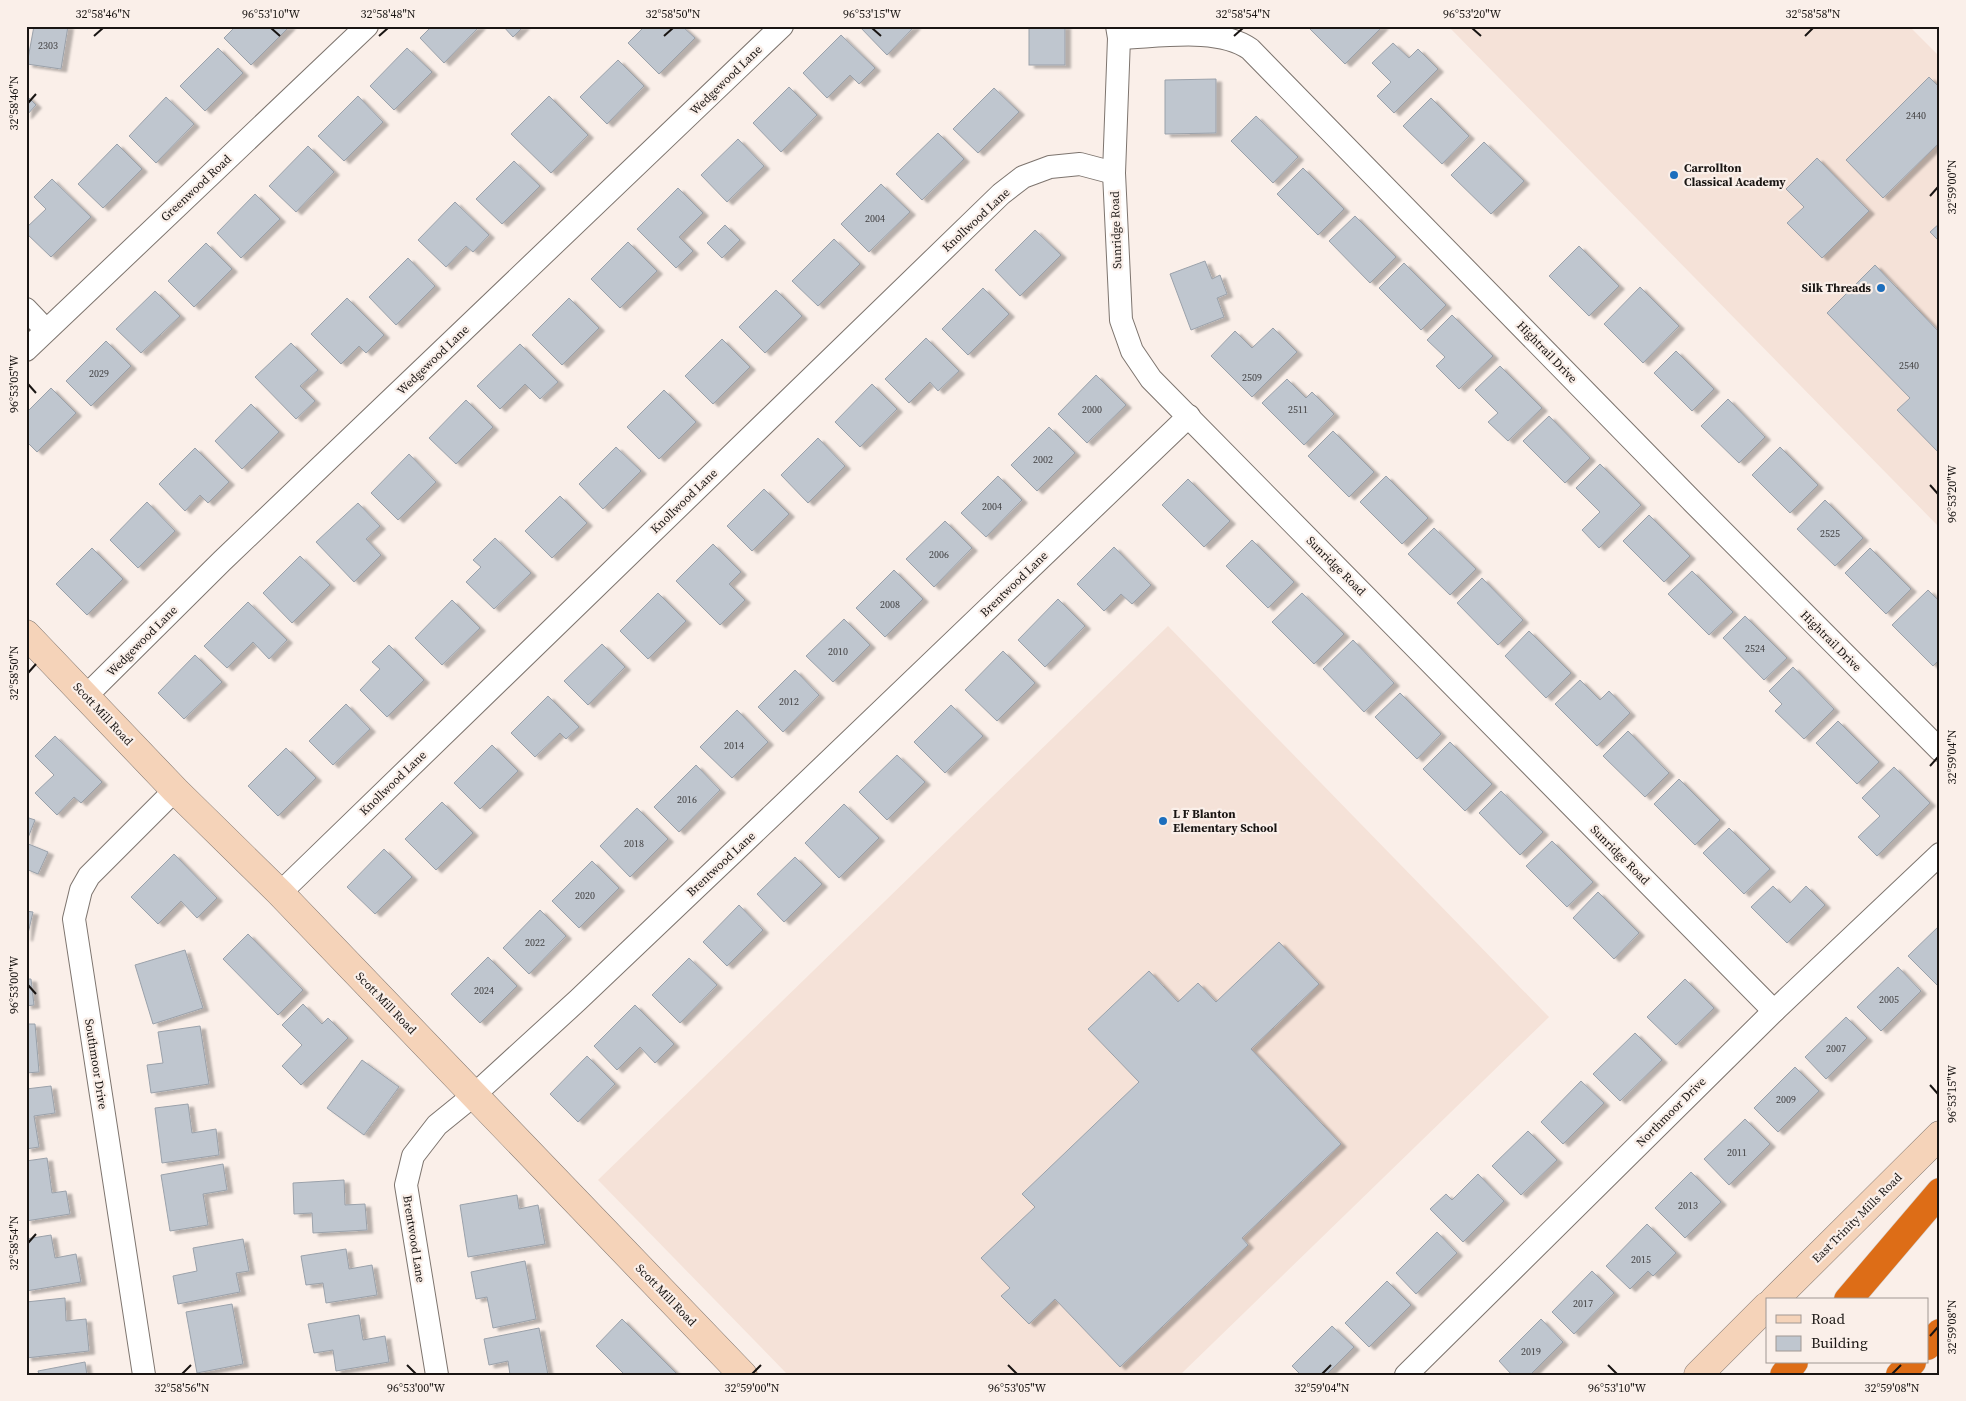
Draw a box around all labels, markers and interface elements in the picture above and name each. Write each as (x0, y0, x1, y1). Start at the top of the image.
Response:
text: 32°58'46"N (75, 6, 131, 22)
text: 96°53'10"W (242, 6, 300, 22)
text: 32°58'48"N (360, 6, 416, 22)
text: 32°58'50"N (645, 6, 701, 22)
text: 96°53'15"W (843, 6, 901, 22)
text: 32°58'54"N (1215, 6, 1271, 22)
text: 96°53'20"W (1443, 6, 1501, 22)
text: 32°58'58"N (1785, 6, 1841, 22)
house number: 2303 (38, 39, 58, 52)
street label: Wedgewood Lane (687, 42, 765, 118)
text: 32°58'46"N (6, 75, 22, 131)
house number: 2440 (1906, 109, 1926, 122)
street label: Greenwood Road (157, 151, 235, 225)
text: 32°59'00"N (1944, 159, 1960, 215)
place label: Carrollton Classical Academy (1684, 160, 1786, 190)
marker: Carrollton Classical Academy (1668, 169, 1680, 181)
street label: Knollwood Lane (939, 184, 1013, 256)
street label: Sunridge Road (1107, 191, 1125, 269)
house number: 2004 (865, 212, 885, 225)
place label: Silk Threads (1802, 280, 1872, 296)
marker: Silk Threads (1875, 282, 1887, 294)
street label: Hightrail Drive (1513, 318, 1581, 386)
street label: Wedgewood Lane (394, 322, 472, 398)
text: 96°53'05"W (6, 355, 22, 413)
house number: 2540 (1899, 359, 1919, 372)
house number: 2029 (89, 367, 109, 380)
house number: 2509 (1242, 371, 1262, 384)
house number: 2000 (1082, 403, 1102, 416)
house number: 2511 (1288, 403, 1308, 416)
house number: 2002 (1033, 453, 1053, 466)
street label: Knollwood Lane (647, 465, 721, 537)
text: 96°53'20"W (1944, 465, 1960, 523)
house number: 2004 (982, 500, 1002, 513)
house number: 2525 (1820, 527, 1840, 540)
street label: Sunridge Road (1303, 533, 1369, 599)
house number: 2006 (929, 548, 949, 561)
street label: Brentwood Lane (977, 548, 1051, 620)
house number: 2008 (880, 598, 900, 611)
street label: Wedgewood Lane (103, 602, 181, 680)
street label: Hightrail Drive (1797, 607, 1865, 675)
house number: 2524 (1745, 642, 1765, 655)
text: 32°58'50"N (6, 645, 22, 701)
house number: 2010 (828, 645, 848, 658)
street label: Scott Mill Road (70, 679, 137, 749)
house number: 2012 (779, 695, 799, 708)
text: 32°59'04"N (1944, 729, 1960, 785)
house number: 2014 (724, 739, 744, 752)
street label: Knollwood Lane (356, 747, 430, 819)
house number: 2016 (677, 793, 697, 806)
place label: L F Blanton Elementary School (1173, 806, 1278, 836)
marker: L F Blanton Elementary School (1157, 815, 1169, 827)
street label: Sunridge Road (1587, 822, 1653, 888)
street label: Brentwood Lane (683, 828, 759, 900)
house number: 2018 (624, 837, 644, 850)
house number: 2020 (575, 889, 595, 902)
house number: 2022 (525, 936, 545, 949)
text: 96°53'00"W (6, 956, 22, 1014)
street label: Scott Mill Road (352, 968, 420, 1038)
house number: 2024 (474, 984, 494, 997)
house number: 2005 (1879, 993, 1899, 1006)
street label: Southmoor Drive (81, 1018, 111, 1110)
house number: 2007 (1826, 1042, 1846, 1055)
text: 96°53'15"W (1944, 1065, 1960, 1123)
street label: Northmoor Drive (1633, 1074, 1709, 1150)
house number: 2009 (1776, 1093, 1796, 1106)
house number: 2011 (1727, 1146, 1747, 1159)
street label: East Trinity Mills Road (1809, 1169, 1906, 1266)
street label: Brentwood Lane (399, 1194, 429, 1284)
house number: 2013 (1678, 1199, 1698, 1212)
text: 32°58'54"N (6, 1215, 22, 1271)
house number: 2015 (1631, 1253, 1651, 1266)
street label: Scott Mill Road (632, 1260, 700, 1330)
house number: 2017 (1573, 1297, 1593, 1310)
legend (1766, 1298, 1928, 1364)
text: 32°59'08"N (1944, 1299, 1960, 1355)
text: Road (1811, 1308, 1845, 1329)
text: Building (1811, 1332, 1868, 1353)
house number: 2019 (1521, 1345, 1541, 1358)
text: 32°58'56"N (154, 1380, 210, 1396)
text: 96°53'00"W (387, 1380, 445, 1396)
text: 32°59'00"N (724, 1380, 780, 1396)
text: 96°53'05"W (988, 1380, 1046, 1396)
text: 32°59'04"N (1294, 1380, 1350, 1396)
text: 96°53'10"W (1588, 1380, 1646, 1396)
text: 32°59'08"N (1864, 1380, 1920, 1396)

